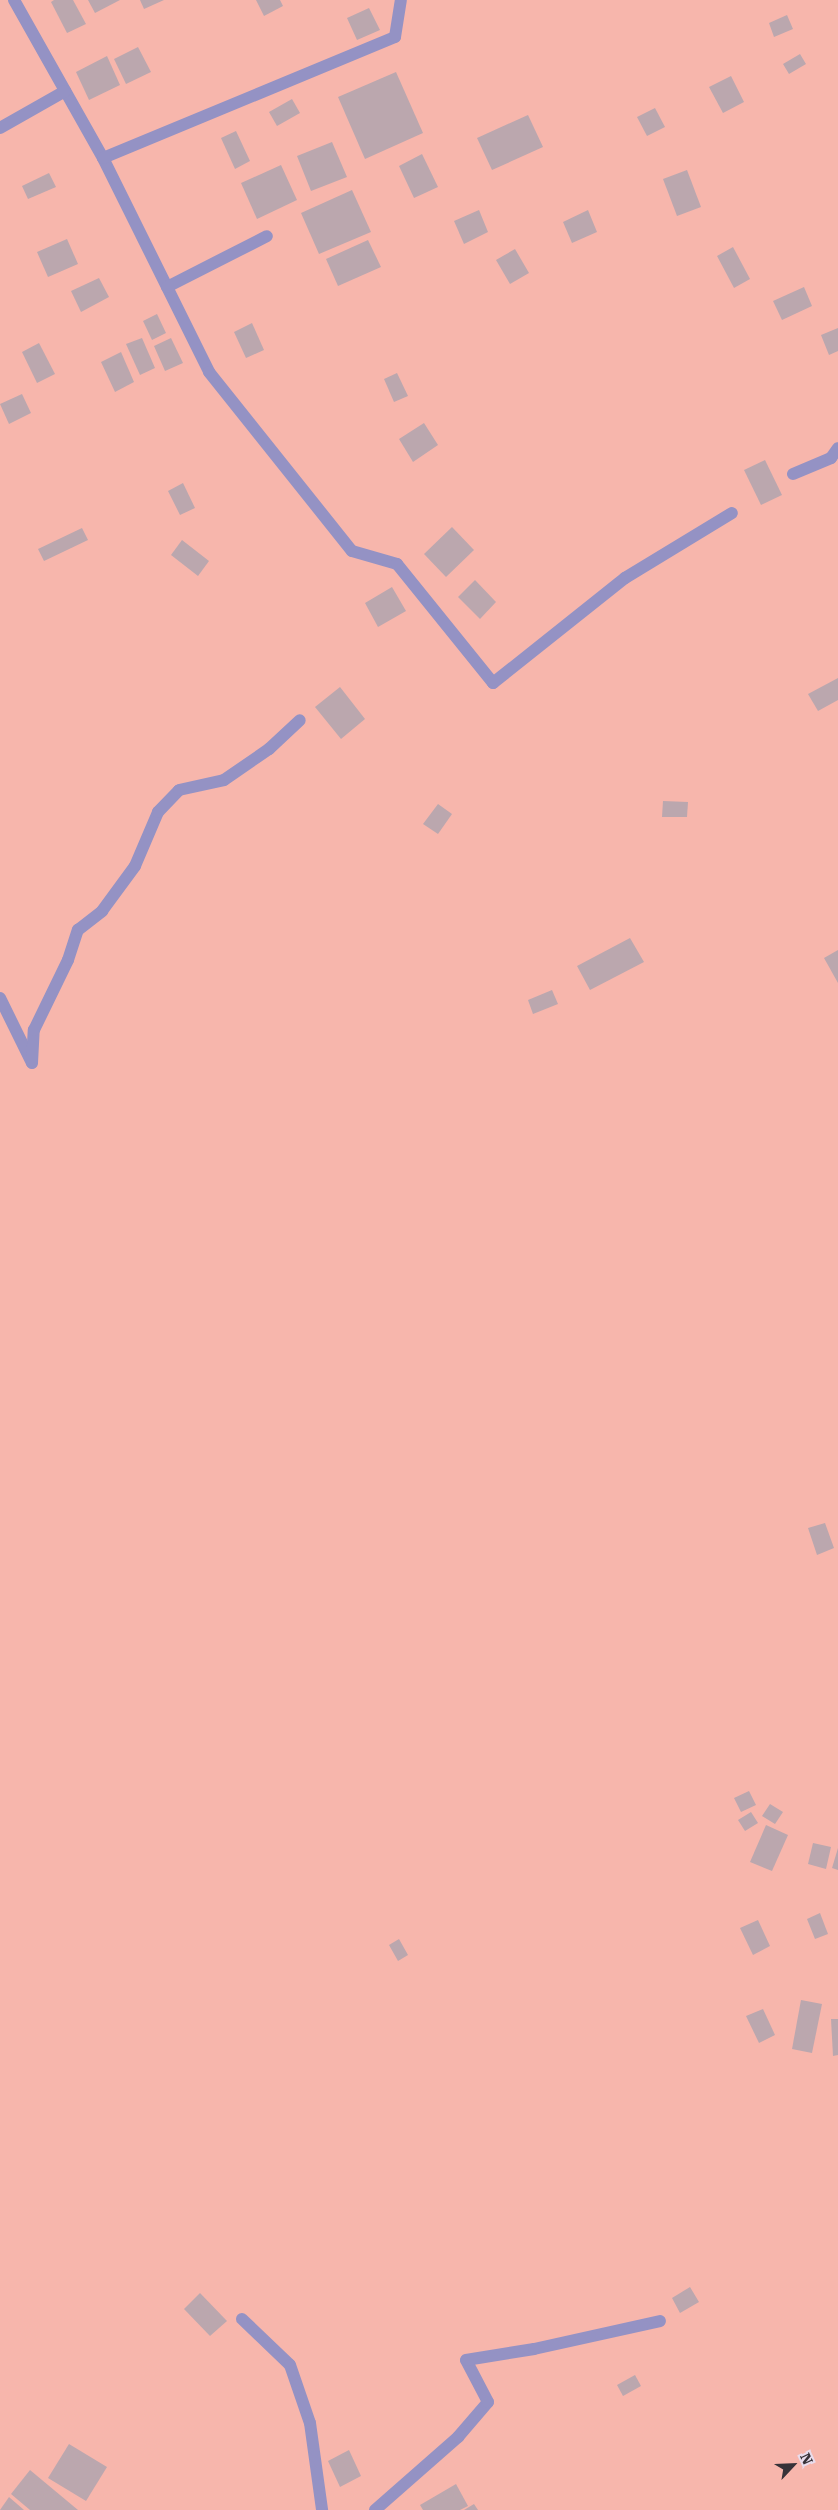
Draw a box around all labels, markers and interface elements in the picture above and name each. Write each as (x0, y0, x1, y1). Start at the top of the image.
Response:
north arrow (768, 2440, 818, 2490)
text: N (797, 2450, 816, 2467)

